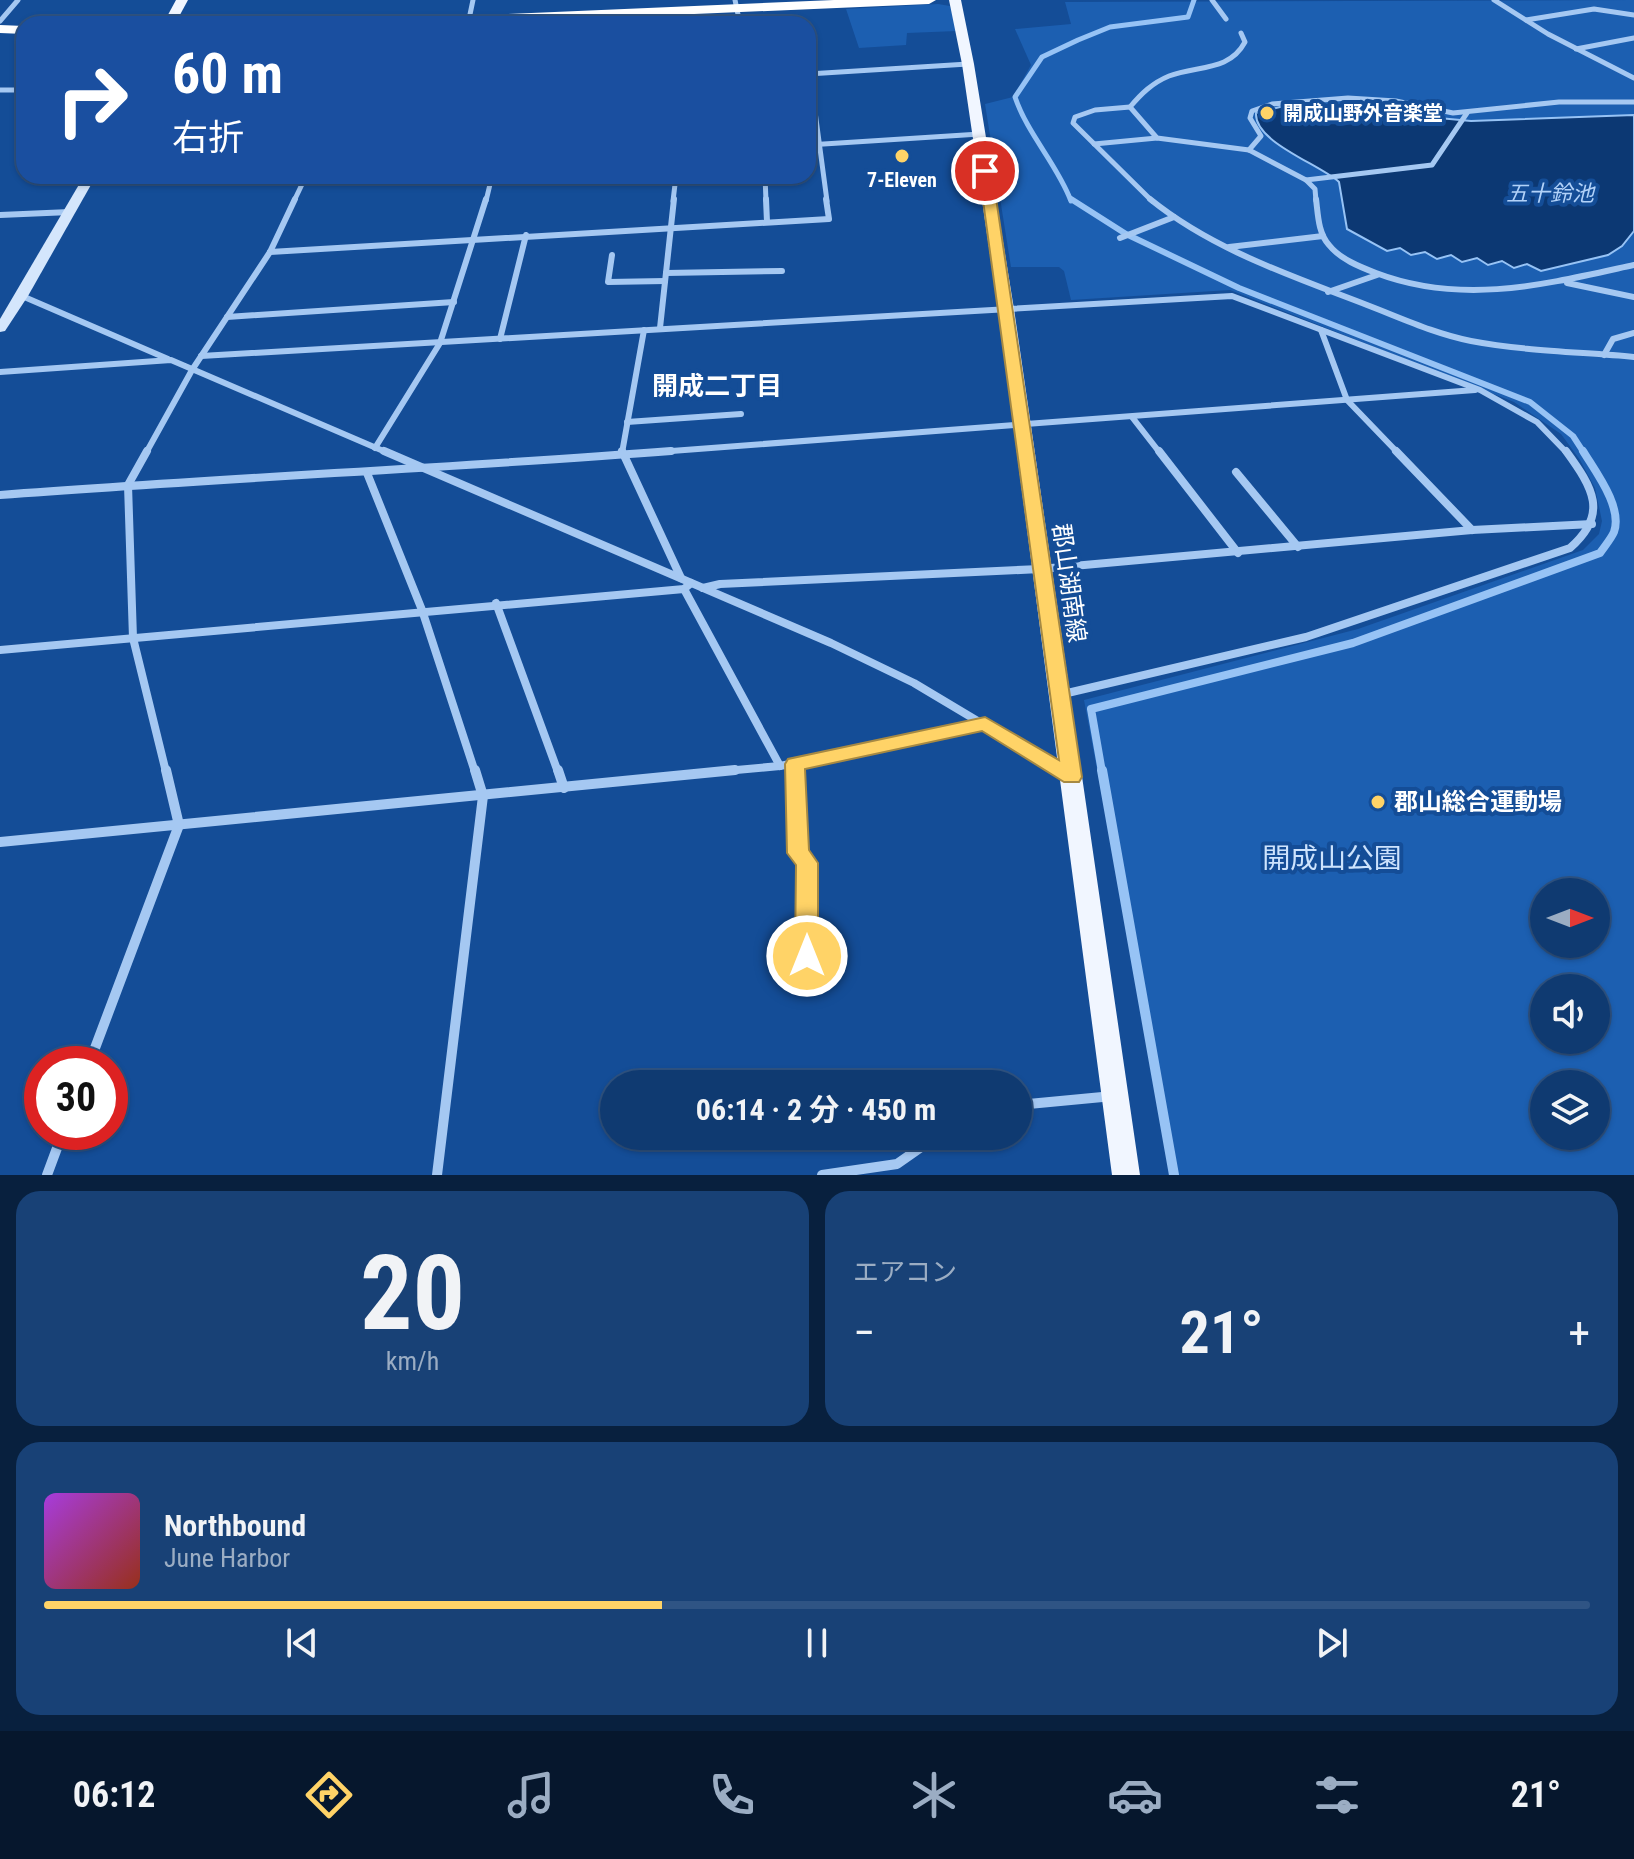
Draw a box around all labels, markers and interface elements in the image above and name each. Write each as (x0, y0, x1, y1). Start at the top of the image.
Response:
text: 60 m (172, 41, 283, 107)
icon: right (40, 48, 144, 152)
place label: 開成山野外音楽堂 (1283, 101, 1443, 125)
marker: 開成山野外音楽堂 (1258, 104, 1276, 122)
text: 右折 (172, 117, 244, 159)
pin (951, 137, 1019, 205)
marker: 7-Eleven (893, 147, 911, 165)
icon: arrive (963, 149, 1007, 193)
place label: 7-Eleven (867, 168, 937, 192)
water label: 五十鈴池 (1506, 181, 1596, 206)
district label: 開成二丁目 (652, 371, 782, 401)
street label: 郡山湖南線 (1047, 522, 1091, 644)
place label: 郡山総合運動場 (1394, 788, 1562, 816)
marker: 郡山総合運動場 (1369, 793, 1387, 811)
park label: 開成山公園 (1262, 842, 1402, 875)
north arrow (1530, 878, 1610, 958)
map controls (1530, 878, 1610, 1150)
position arrow (765, 914, 849, 998)
button: sound (1530, 974, 1610, 1054)
speed limit sign: 30 (24, 1046, 128, 1150)
button: layers (1530, 1070, 1610, 1150)
text: 06:14 · 2 分 · 450 m (696, 1092, 936, 1127)
text: 20 (360, 1233, 465, 1354)
text: エアコン (853, 1257, 957, 1287)
text: 21° (1180, 1297, 1264, 1368)
text: − (853, 1307, 875, 1359)
text: + (1568, 1307, 1590, 1359)
text: km/h (386, 1346, 439, 1376)
text: Northbound (164, 1508, 306, 1543)
text: June Harbor (164, 1543, 290, 1573)
icon: previous (280, 1621, 324, 1665)
icon: pause (795, 1621, 839, 1665)
icon: next (1310, 1621, 1354, 1665)
icon: directions (301, 1767, 357, 1823)
icon: music (503, 1767, 559, 1823)
icon: phone (704, 1767, 760, 1823)
icon: climate (906, 1767, 962, 1823)
icon: car (1107, 1767, 1163, 1823)
icon: filters (1309, 1767, 1365, 1823)
text: 06:12 (73, 1774, 155, 1816)
text: 21° (1511, 1774, 1561, 1816)

